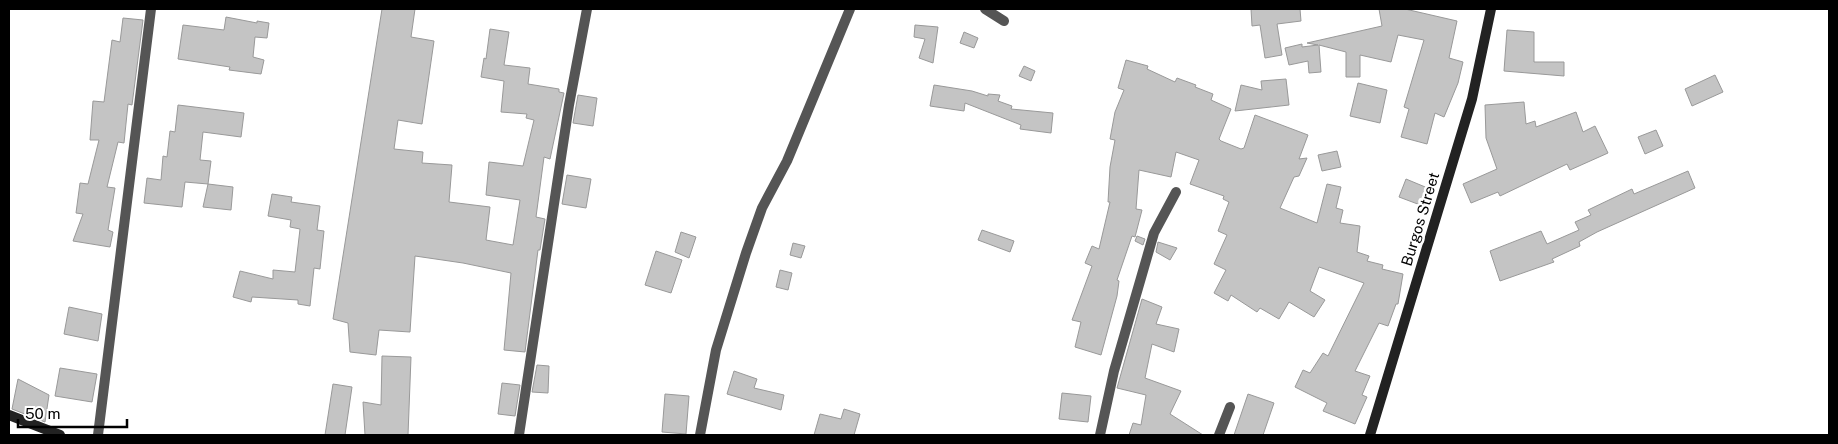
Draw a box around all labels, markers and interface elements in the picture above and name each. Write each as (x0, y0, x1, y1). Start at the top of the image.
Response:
street label: Burgos Street (1398, 170, 1442, 268)
scale bar (18, 396, 126, 428)
text: 50 m (25, 405, 60, 422)

